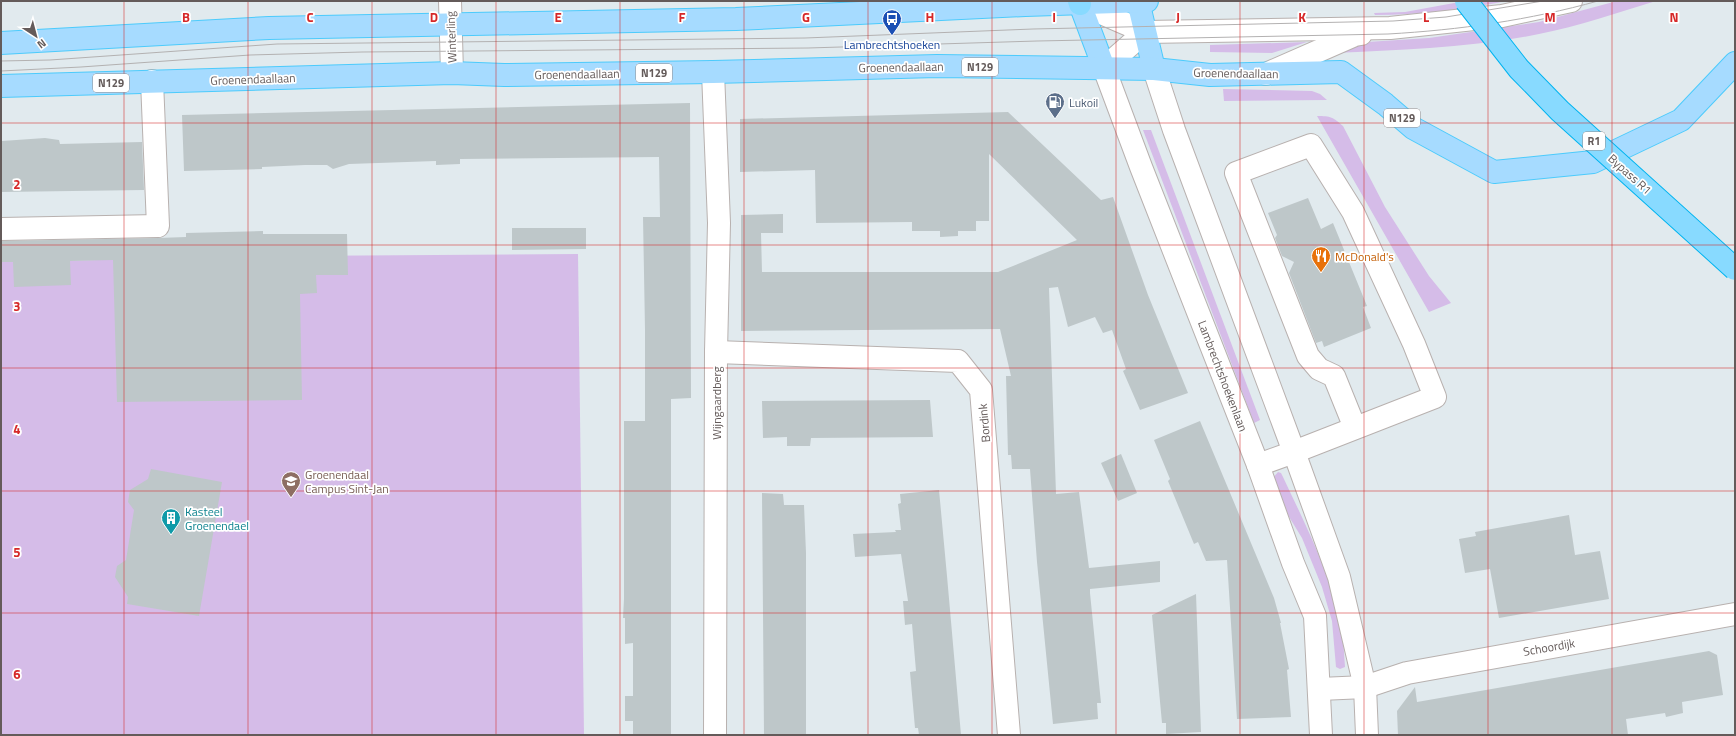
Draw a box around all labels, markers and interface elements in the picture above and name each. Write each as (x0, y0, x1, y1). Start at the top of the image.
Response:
text: B (182, 7, 190, 27)
text: C (306, 7, 314, 27)
text: D (430, 7, 438, 27)
text: E (554, 7, 562, 27)
text: F (679, 7, 686, 27)
text: G (802, 7, 810, 27)
text: H (926, 7, 934, 27)
text: I (1052, 7, 1056, 27)
text: J (1176, 7, 1180, 27)
text: K (1298, 7, 1306, 27)
text: L (1423, 7, 1429, 27)
text: M (1544, 7, 1556, 27)
text: N (1669, 7, 1679, 27)
bus stop icon: Lambrechtshoeken (881, 8, 903, 36)
street label: Winterling (441, 11, 461, 63)
north arrow (16, 16, 56, 56)
text: N (34, 35, 50, 53)
place label: Lambrechtshoeken (844, 35, 940, 54)
street label: Groenendaallaan (858, 57, 944, 77)
road number: N129 (962, 58, 998, 76)
street label: Groenendaallaan (1193, 63, 1279, 83)
street label: Groenendaallaan (534, 64, 620, 84)
road number: N129 (636, 64, 672, 82)
street label: Groenendaallaan (210, 68, 296, 90)
road number: N129 (93, 74, 129, 92)
fuel station icon: Lukoil (1044, 91, 1066, 119)
place label: Lukoil (1069, 93, 1098, 112)
road number: N129 (1384, 109, 1420, 127)
road number: R1 (1583, 132, 1605, 150)
street label: Bypass R1 (1604, 149, 1656, 199)
text: 2 (13, 174, 21, 194)
restaurant icon: McDonald's (1310, 245, 1332, 273)
place label: McDonald's (1335, 247, 1394, 266)
text: 3 (13, 296, 21, 316)
street label: Lambrechtshoekenlaan (1193, 318, 1253, 434)
street label: Wijngaardberg (707, 366, 726, 440)
street label: Bordink (973, 403, 995, 443)
text: 4 (13, 419, 21, 439)
place label: Groenendaal Campus Sint-Jan (305, 465, 389, 498)
school or university icon: Groenendaal Campus Sint-Jan (280, 470, 302, 498)
place label: Kasteel Groenendael (185, 502, 249, 535)
building icon: Kasteel Groenendael (160, 507, 182, 535)
text: 5 (13, 542, 21, 562)
street label: Schoordijk (1522, 633, 1577, 661)
text: 6 (13, 664, 21, 684)

